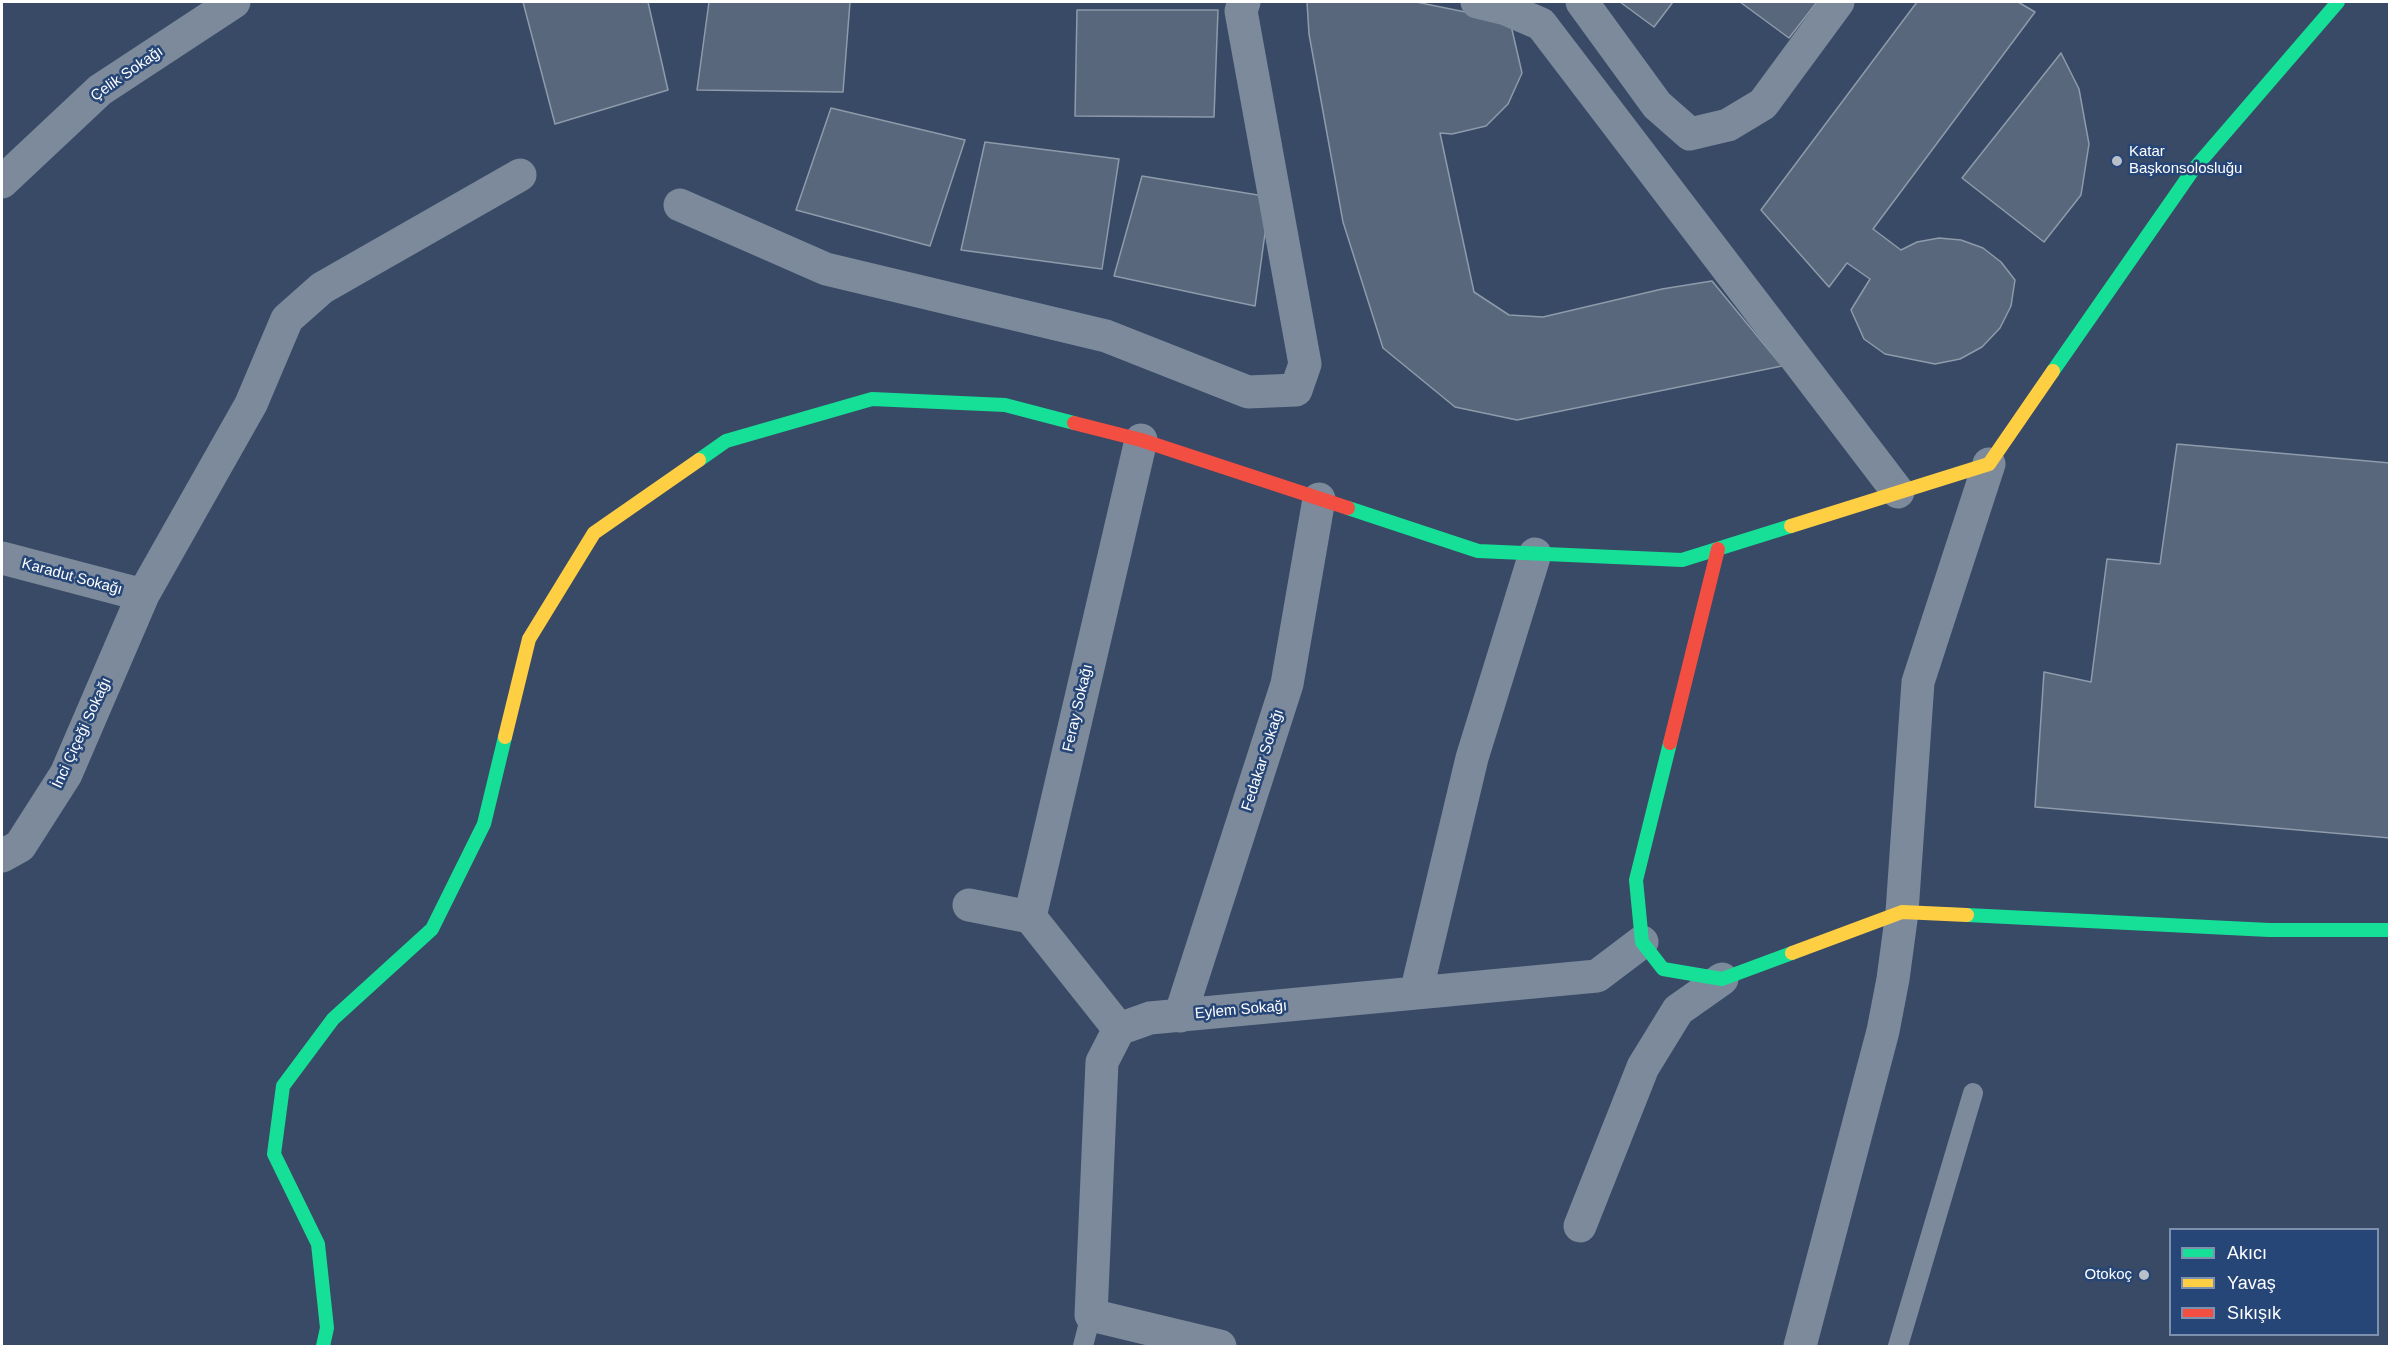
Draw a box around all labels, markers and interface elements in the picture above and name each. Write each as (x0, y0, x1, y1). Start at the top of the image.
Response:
street label: Çelik Sokağı (87, 42, 167, 106)
place label: Katar Başkonsolosluğu (2129, 143, 2242, 178)
marker: Katar Başkonsolosluğu (2110, 154, 2124, 168)
street label: Karadut Sokağı (20, 555, 124, 599)
street label: Feray Sokağı (1059, 663, 1097, 753)
street label: İnci Çiçeği Sokağı (48, 675, 116, 791)
street label: Fedakar Sokağı (1238, 707, 1288, 813)
street label: Eylem Sokağı (1194, 997, 1288, 1023)
legend (2169, 1228, 2379, 1336)
text: Akıcı (2227, 1243, 2267, 1263)
place label: Otokoç (2084, 1266, 2132, 1284)
marker: Otokoç (2137, 1268, 2151, 1282)
text: Yavaş (2227, 1273, 2276, 1293)
text: Sıkışık (2227, 1303, 2281, 1323)

